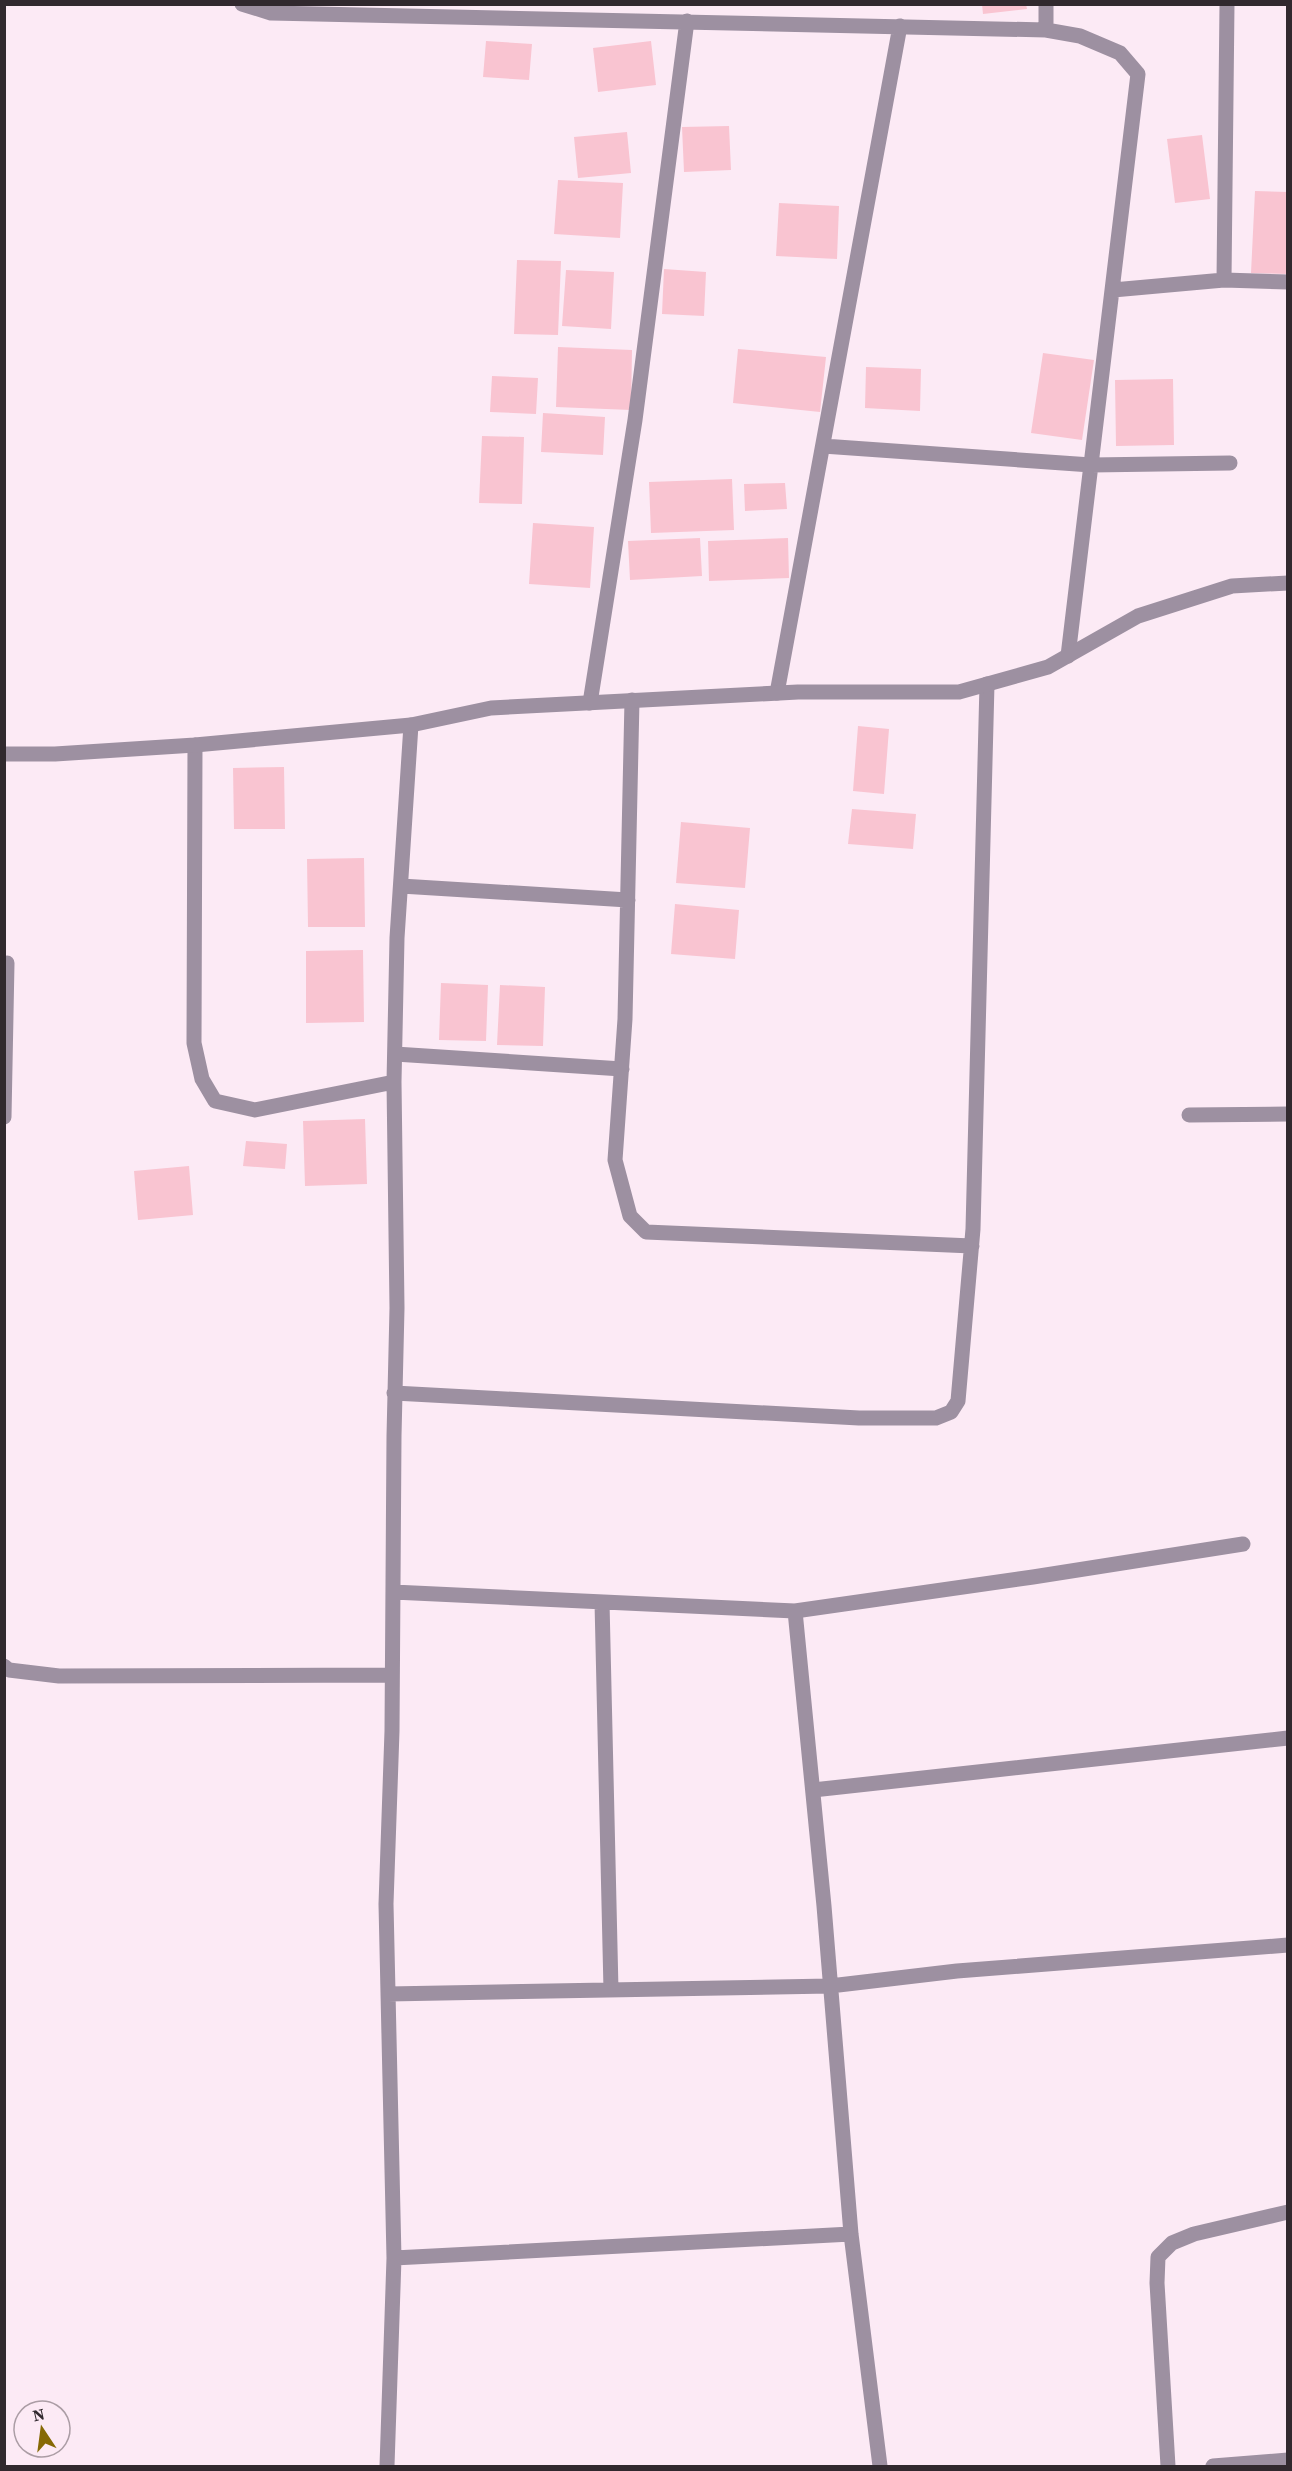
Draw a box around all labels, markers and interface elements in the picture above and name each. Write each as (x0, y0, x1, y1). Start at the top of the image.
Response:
north arrow (12, 2399, 72, 2459)
text: N (30, 2402, 47, 2426)

